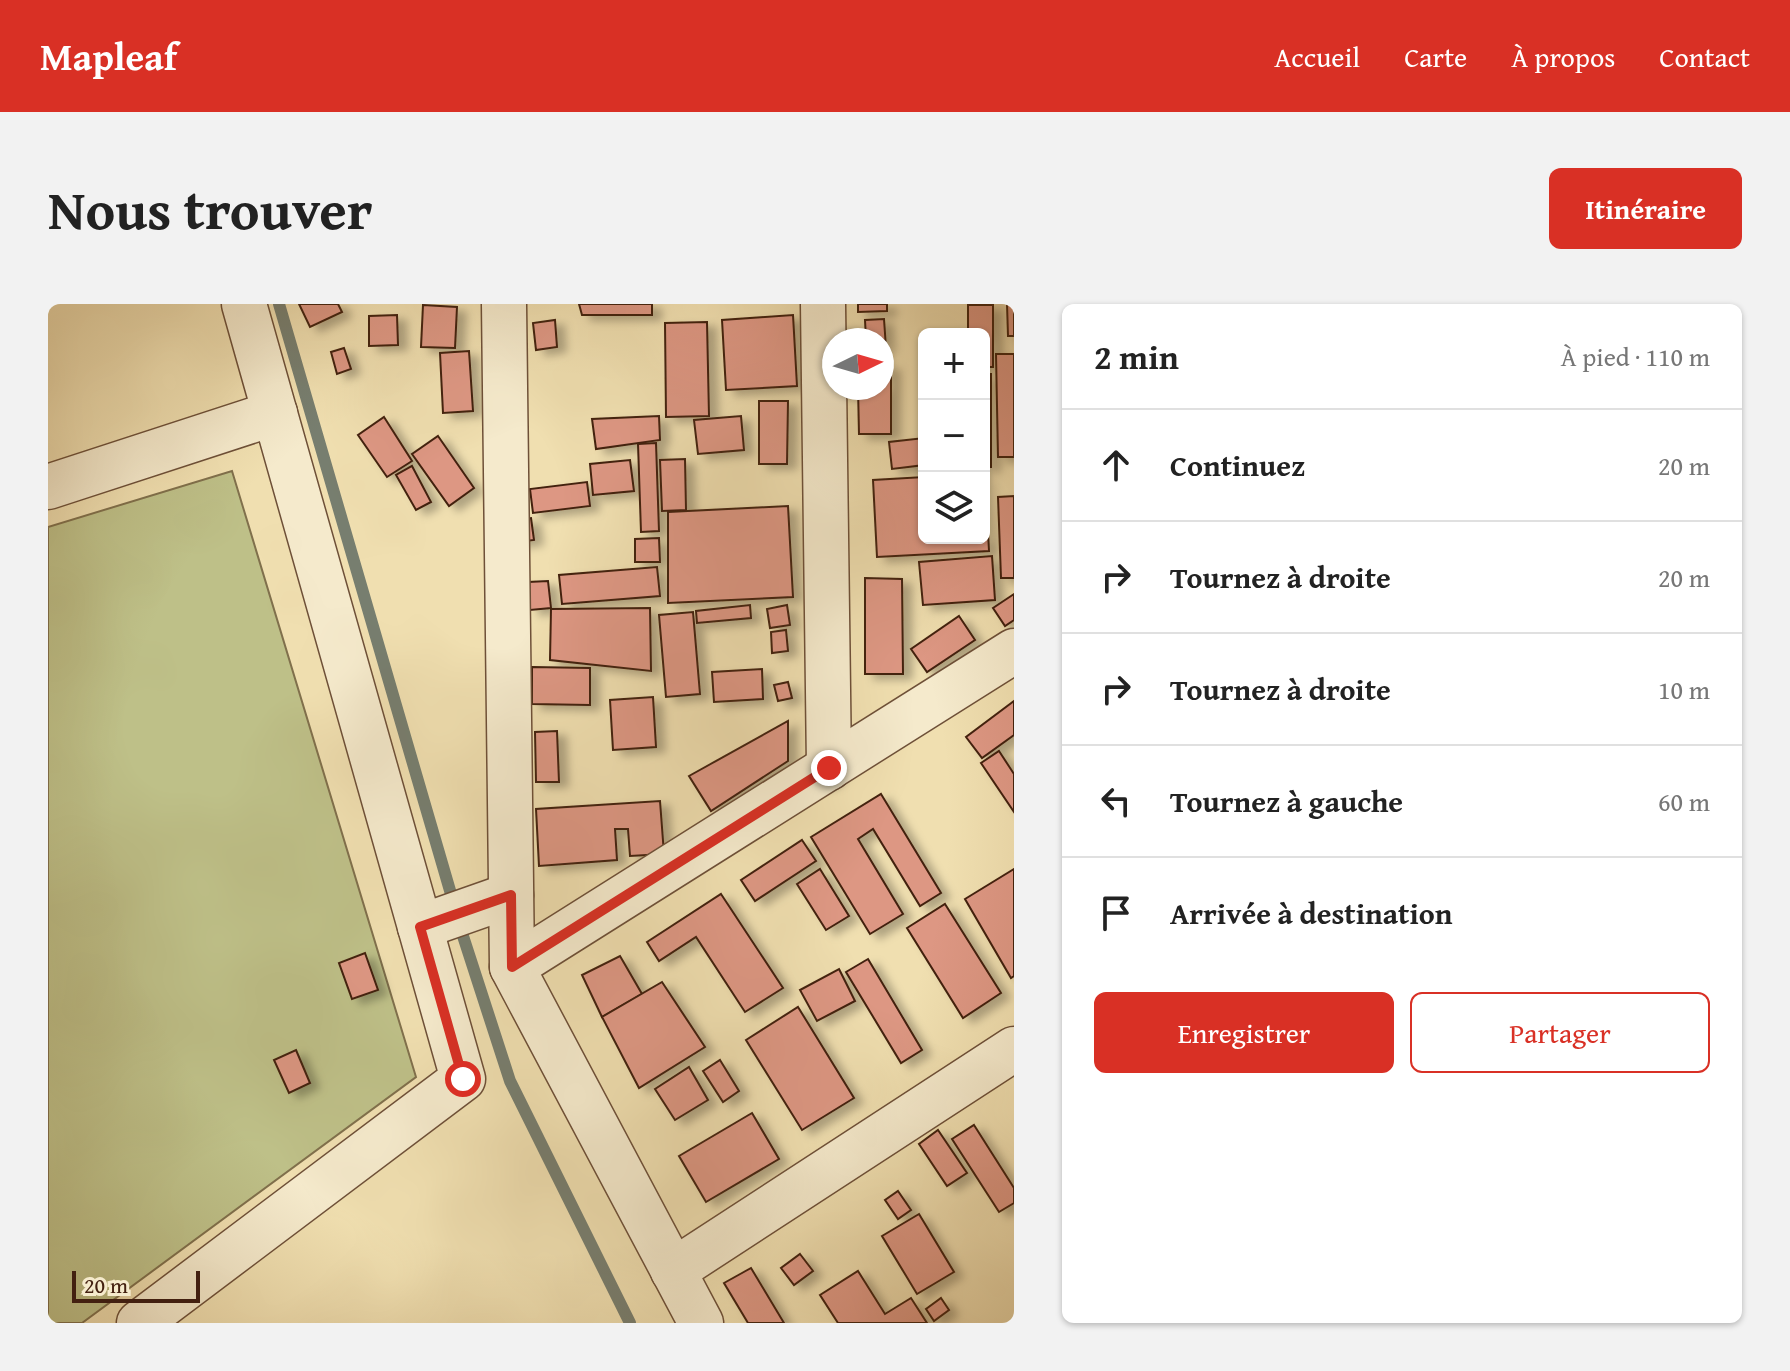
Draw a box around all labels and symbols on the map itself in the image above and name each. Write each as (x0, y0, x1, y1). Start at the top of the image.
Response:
north arrow (822, 328, 894, 400)
route end (811, 750, 847, 786)
route start (445, 1061, 481, 1097)
scale bar (72, 1267, 200, 1303)

